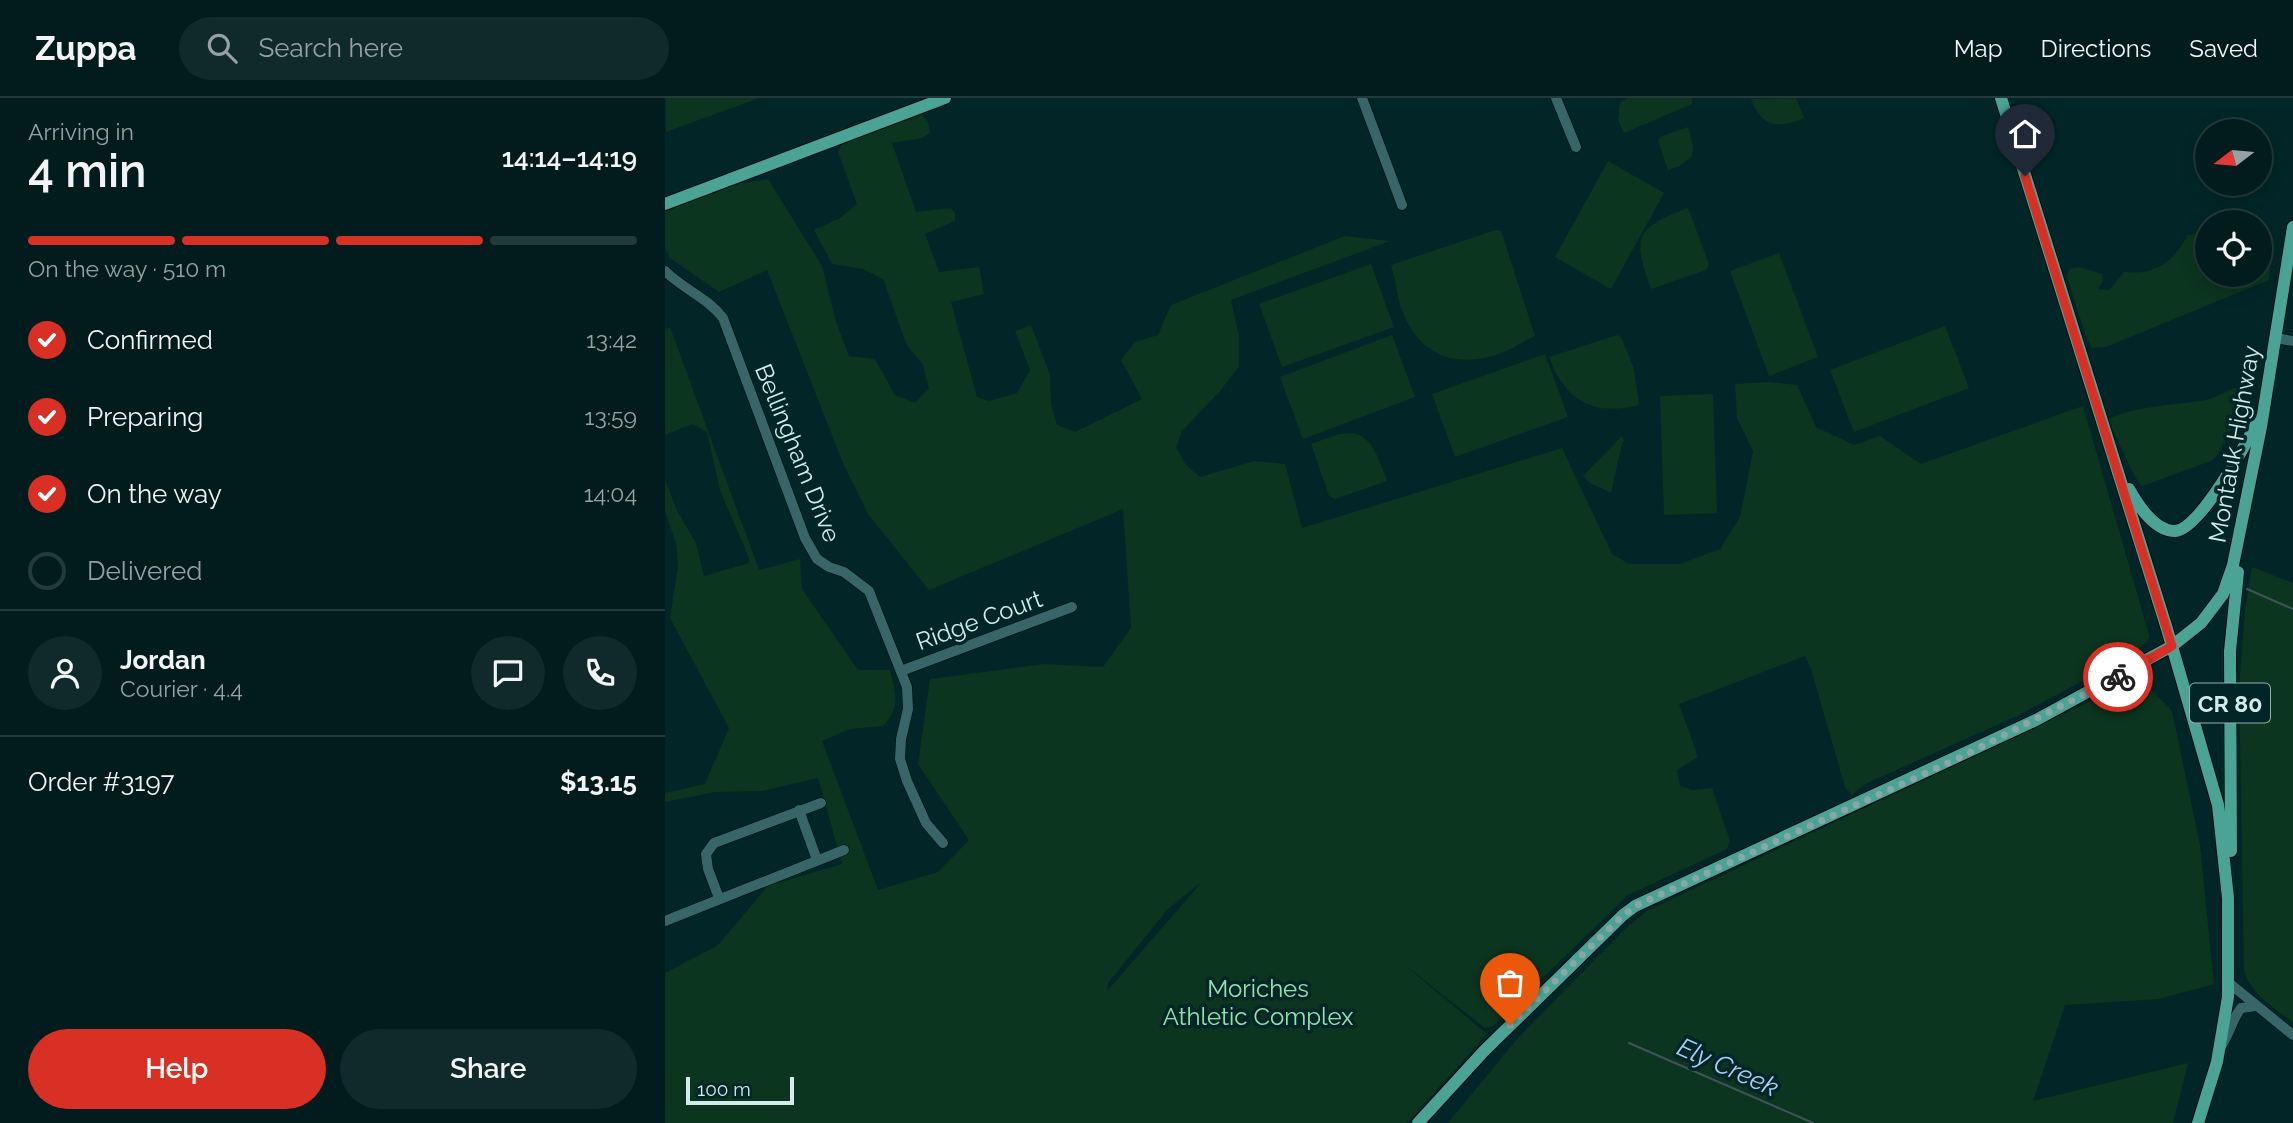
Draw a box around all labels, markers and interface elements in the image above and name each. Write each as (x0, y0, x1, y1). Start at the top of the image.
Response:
search box (179, 17, 669, 80)
text: Zuppa (35, 29, 137, 68)
icon: search (203, 29, 241, 67)
text: Search here (259, 33, 403, 63)
text: Map (1954, 34, 2003, 63)
text: Directions (2041, 34, 2151, 63)
text: Saved (2189, 34, 2258, 63)
pin (1995, 104, 2055, 176)
icon: home (2006, 115, 2044, 153)
text: Arriving in (28, 118, 134, 145)
north arrow (2195, 119, 2271, 196)
map controls (2195, 119, 2272, 287)
text: 14:14–14:19 (502, 143, 637, 173)
text: 4 min (28, 144, 147, 198)
button: locate (2195, 210, 2272, 287)
text: On the way · 510 m (28, 255, 226, 282)
icon: check (28, 321, 66, 359)
text: Confirmed (87, 325, 213, 355)
text: 13:42 (586, 326, 637, 353)
street label: Montauk Highway (2202, 343, 2266, 545)
street label: Bellingham Drive (749, 360, 847, 546)
icon: check (28, 398, 66, 436)
text: Preparing (87, 402, 203, 432)
text: 13:59 (585, 403, 637, 430)
icon: check (28, 475, 66, 513)
text: On the way (87, 479, 222, 509)
text: 14:04 (584, 480, 637, 507)
text: Delivered (87, 556, 202, 586)
street label: Ridge Court (912, 584, 1046, 656)
button: person (28, 636, 102, 710)
button: chat (471, 636, 545, 710)
button: phone (563, 636, 637, 710)
courier (2083, 642, 2153, 712)
text: Jordan (120, 645, 206, 675)
icon: bike (2099, 658, 2137, 696)
text: Courier · 4.4 (120, 675, 243, 702)
road number: CR 80 (2190, 684, 2270, 722)
text: Order #3197 (28, 767, 174, 797)
text: $13.15 (560, 767, 637, 797)
pin (1480, 953, 1540, 1025)
icon: bag (1491, 964, 1529, 1002)
park label: Moriches Athletic Complex (1163, 974, 1353, 1031)
button: Help (28, 1029, 326, 1109)
button: Share (340, 1029, 637, 1109)
water label: Ely Creek (1673, 1031, 1783, 1103)
scale bar (686, 1074, 795, 1106)
text: 100 m (697, 1078, 751, 1100)

